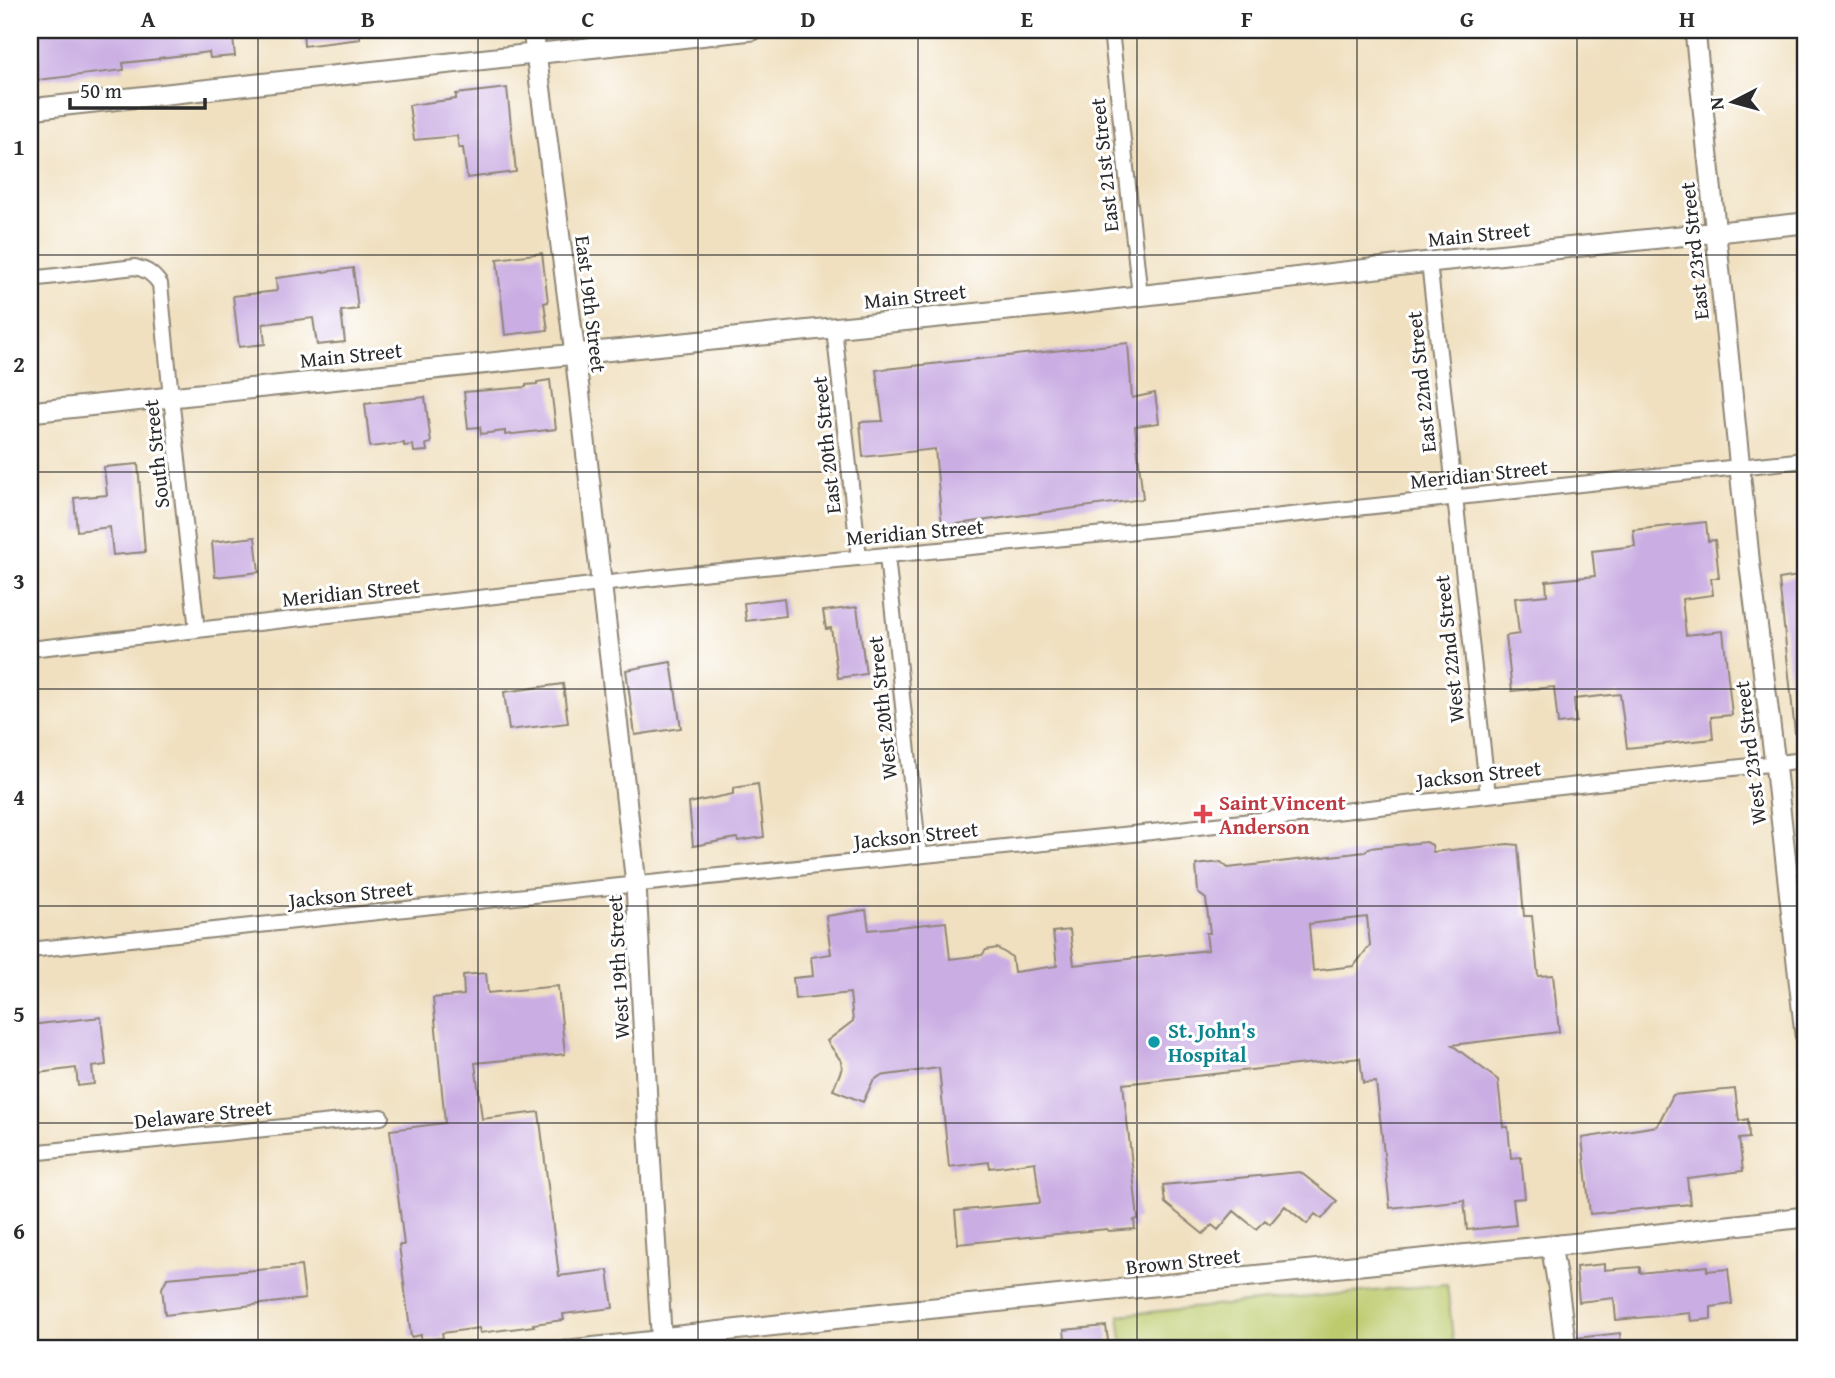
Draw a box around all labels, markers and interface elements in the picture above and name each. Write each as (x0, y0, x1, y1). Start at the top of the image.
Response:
text: A (141, 2, 156, 35)
text: B (361, 2, 375, 35)
text: C (581, 2, 595, 35)
text: D (801, 2, 816, 35)
text: E (1021, 2, 1033, 35)
text: F (1241, 2, 1253, 35)
text: G (1460, 2, 1474, 35)
text: H (1679, 2, 1695, 35)
scale bar (70, 66, 205, 110)
north arrow (1699, 66, 1769, 136)
text: 50 m (80, 75, 122, 106)
street label: East 21st Street (1081, 96, 1126, 234)
text: N (1701, 96, 1731, 112)
text: 1 (13, 130, 25, 163)
street label: East 23rd Street (1671, 180, 1717, 322)
street label: Main Street (1426, 213, 1532, 255)
street label: East 19th Street (567, 234, 615, 375)
street label: Main Street (862, 275, 968, 317)
street label: East 22nd Street (1398, 309, 1444, 454)
street label: Main Street (298, 334, 404, 376)
text: 2 (13, 347, 25, 380)
street label: East 20th Street (803, 374, 849, 515)
street label: South Street (135, 397, 177, 510)
street label: Meridian Street (1409, 451, 1550, 497)
street label: Meridian Street (845, 510, 986, 553)
text: 3 (13, 564, 25, 597)
street label: Meridian Street (281, 569, 422, 615)
street label: West 22nd Street (1426, 573, 1472, 724)
street label: West 20th Street (859, 634, 905, 781)
street label: West 23rd Street (1726, 679, 1774, 827)
street label: Jackson Street (1412, 752, 1543, 796)
text: 4 (13, 780, 25, 813)
place label: Saint Vincent Anderson (1219, 787, 1346, 842)
marker: Saint Vincent Anderson (1193, 804, 1213, 824)
street label: Jackson Street (849, 813, 980, 857)
street label: Jackson Street (284, 872, 415, 916)
street label: West 19th Street (599, 893, 637, 1040)
text: 5 (13, 997, 25, 1030)
place label: St. John's Hospital (1168, 1015, 1256, 1070)
marker: St. John's Hospital (1146, 1034, 1162, 1050)
street label: Delaware Street (132, 1091, 274, 1137)
text: 6 (13, 1214, 25, 1247)
street label: Brown Street (1124, 1240, 1242, 1282)

